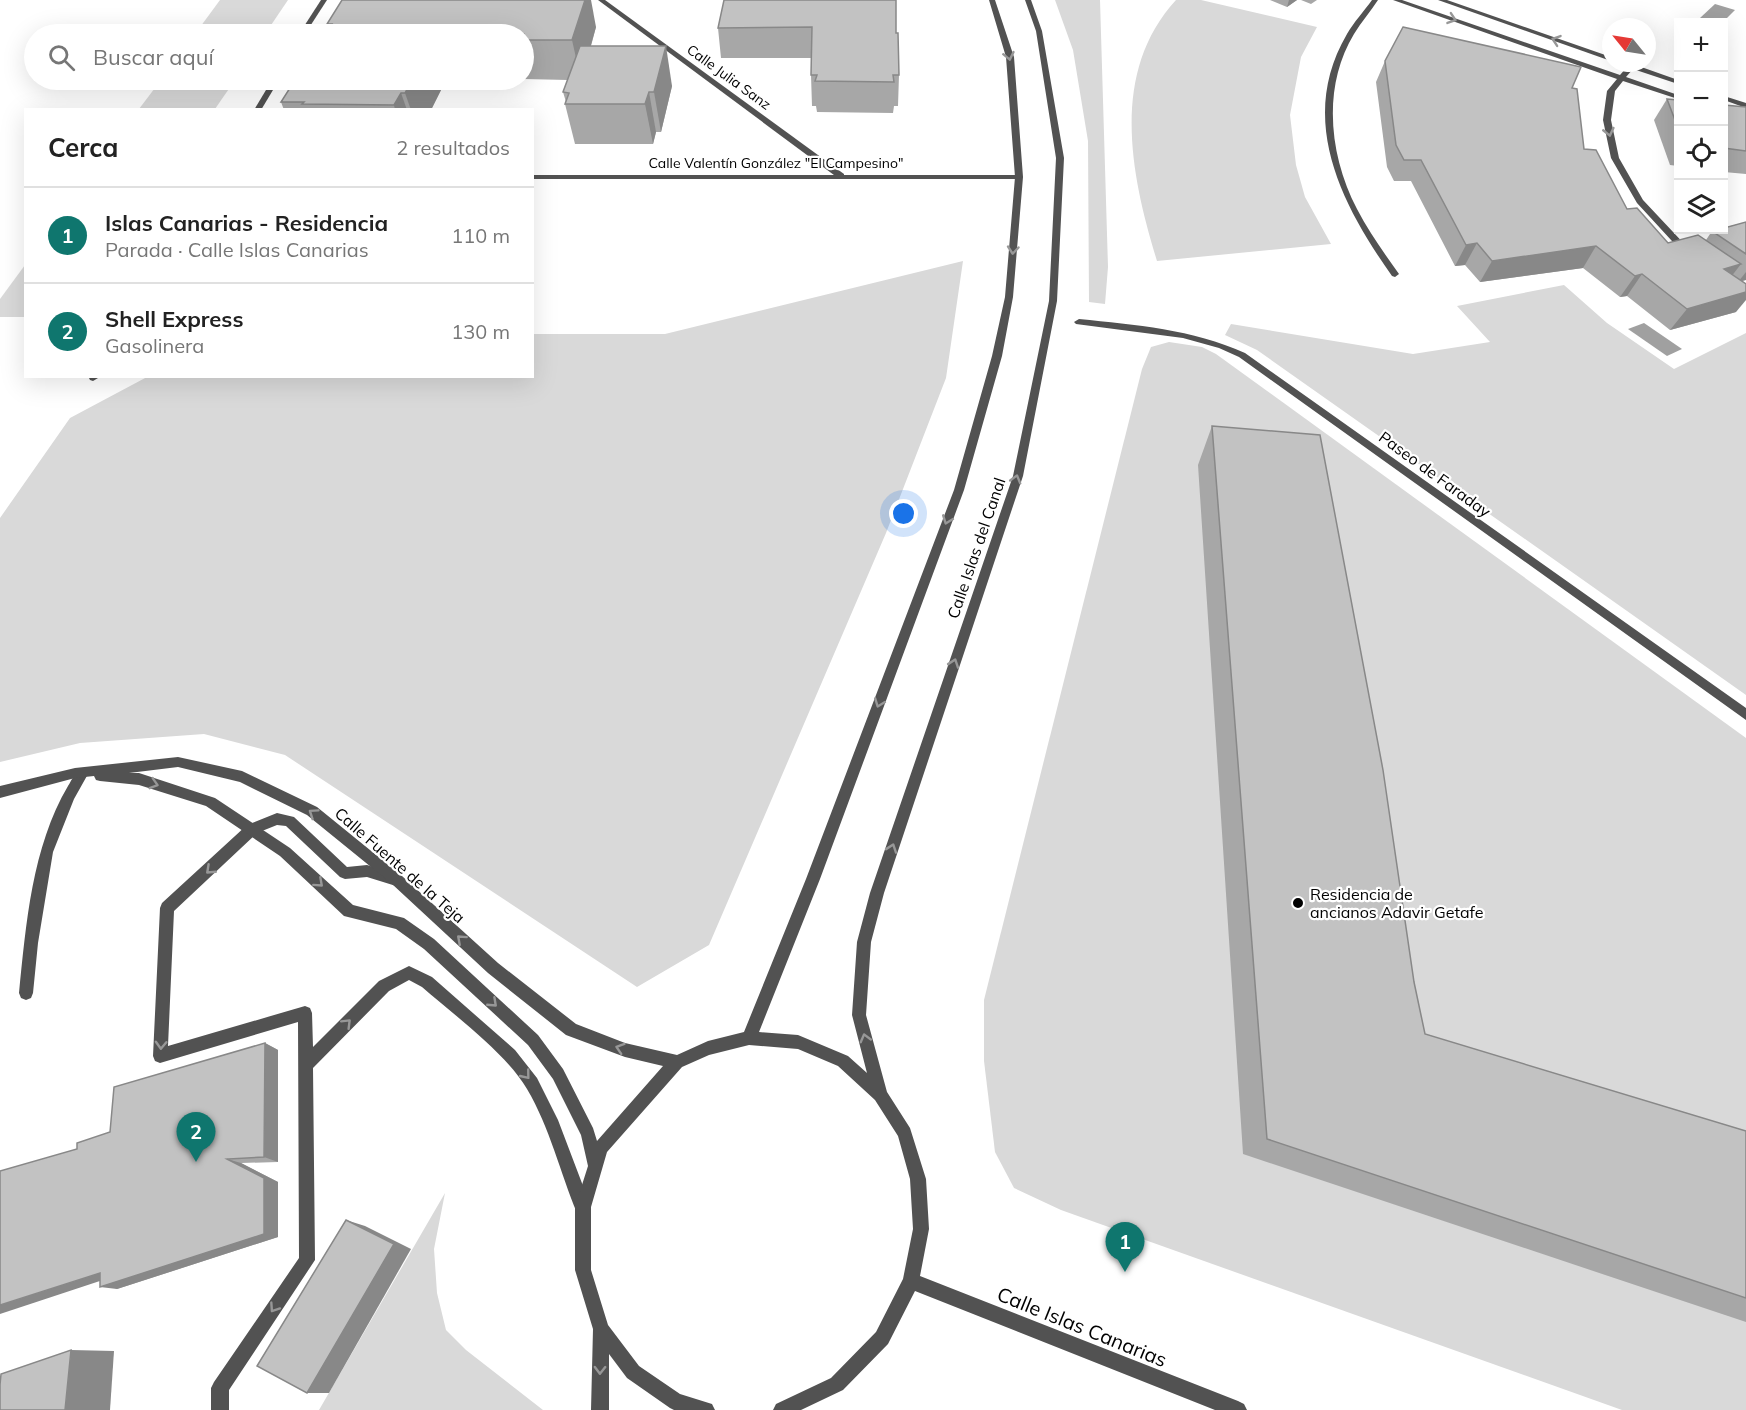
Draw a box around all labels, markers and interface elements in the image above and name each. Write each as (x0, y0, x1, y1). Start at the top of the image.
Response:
one-way arrow (1446, 12, 1457, 24)
north arrow (1602, 18, 1656, 72)
map controls (1674, 18, 1728, 234)
button: + (1674, 18, 1728, 72)
search box (24, 24, 534, 90)
one-way arrow (1551, 34, 1562, 47)
street label: Calle Julia Sanz (683, 40, 775, 114)
icon: search (45, 41, 78, 74)
text: Buscar aquí (93, 43, 214, 71)
one-way arrow (1001, 51, 1014, 61)
button: − (1674, 72, 1728, 126)
button: locate (1674, 126, 1728, 180)
one-way arrow (1602, 127, 1615, 137)
text: Cerca (48, 131, 118, 164)
text: 2 resultados (396, 135, 510, 160)
street label: Calle Valentín González "El Campesino" (649, 154, 903, 172)
button: layers (1674, 180, 1728, 234)
text: Islas Canarias - Residencia (105, 209, 388, 237)
text: 1 (62, 223, 74, 248)
text: 110 m (451, 223, 510, 248)
text: Parada · Calle Islas Canarias (105, 237, 369, 262)
one-way arrow (1007, 246, 1020, 255)
text: Shell Express (105, 305, 243, 333)
text: 2 (62, 319, 74, 344)
text: 130 m (451, 319, 510, 344)
text: Gasolinera (105, 333, 204, 358)
street label: Paseo de Faraday (1375, 427, 1495, 522)
one-way arrow (1009, 474, 1021, 484)
street label: Calle Islas del Canal (942, 475, 1010, 621)
your location (889, 499, 918, 528)
one-way arrow (942, 514, 955, 525)
one-way arrow (947, 658, 960, 669)
one-way arrow (874, 697, 886, 708)
one-way arrow (148, 777, 159, 789)
street label: Calle Fuente de la Teja (331, 803, 469, 927)
one-way arrow (308, 809, 319, 820)
one-way arrow (884, 843, 897, 854)
one-way arrow (206, 863, 216, 874)
one-way arrow (312, 876, 323, 887)
place label: Residencia de ancianos Adavir Getafe (1310, 884, 1484, 922)
marker: Residencia de ancianos Adavir Getafe (1291, 896, 1305, 910)
one-way arrow (457, 935, 468, 946)
one-way arrow (486, 996, 497, 1007)
one-way arrow (341, 1019, 351, 1030)
one-way arrow (860, 1033, 873, 1043)
one-way arrow (154, 1041, 167, 1050)
one-way arrow (615, 1042, 626, 1055)
one-way arrow (519, 1068, 530, 1079)
pin: 2 (176, 1112, 216, 1162)
pin: 1 (1106, 1222, 1144, 1272)
street label: Calle Islas Canarias (994, 1281, 1171, 1372)
one-way arrow (270, 1302, 282, 1312)
one-way arrow (594, 1365, 607, 1374)

